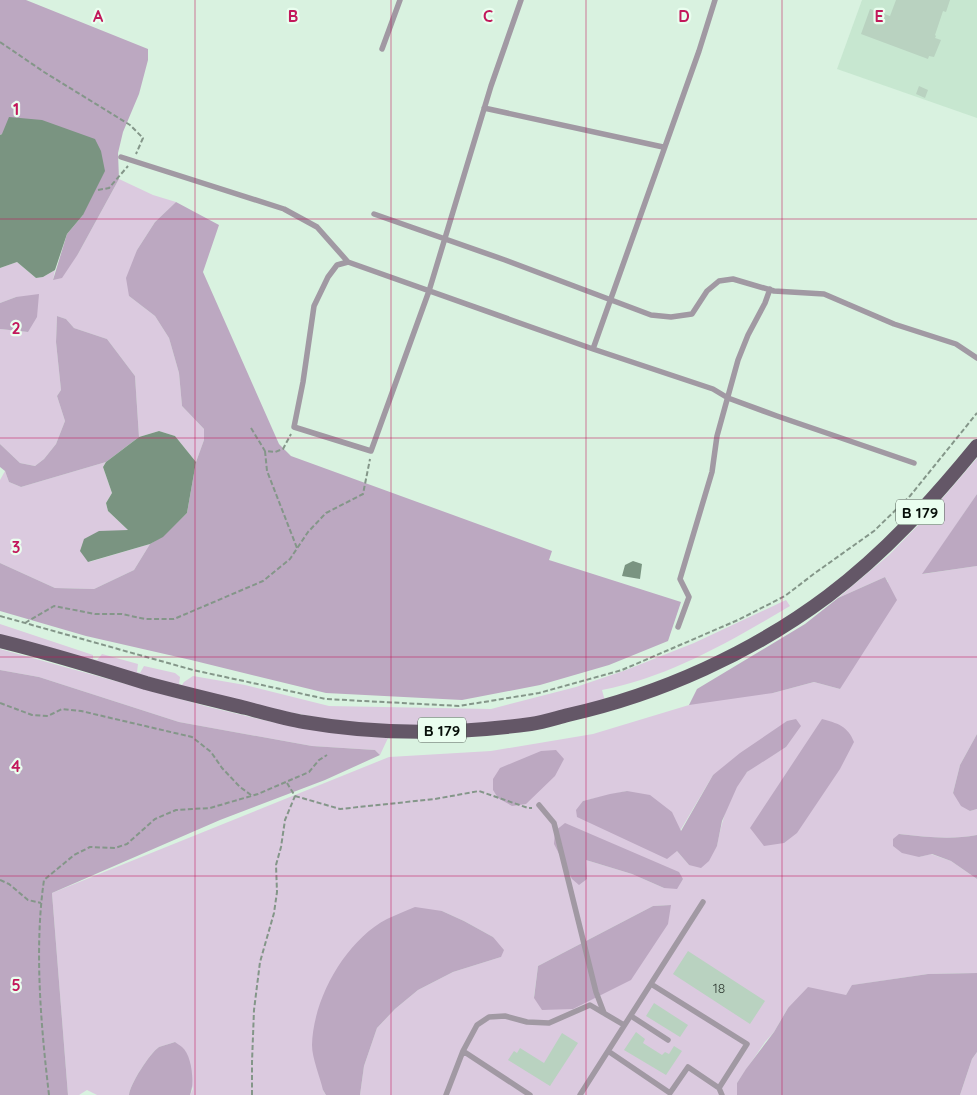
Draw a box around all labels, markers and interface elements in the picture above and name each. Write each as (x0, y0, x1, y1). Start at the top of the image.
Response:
text: A (93, 6, 104, 26)
text: B (288, 6, 298, 26)
text: C (483, 6, 493, 26)
text: D (678, 6, 690, 26)
text: E (874, 6, 884, 26)
text: 1 (13, 99, 19, 119)
text: 2 (11, 318, 21, 338)
road number: B 179 (896, 500, 944, 524)
text: 3 (12, 537, 20, 557)
road number: B 179 (418, 718, 466, 742)
text: 4 (11, 756, 21, 776)
text: 5 (11, 975, 21, 995)
house number: 18 (713, 979, 725, 997)

